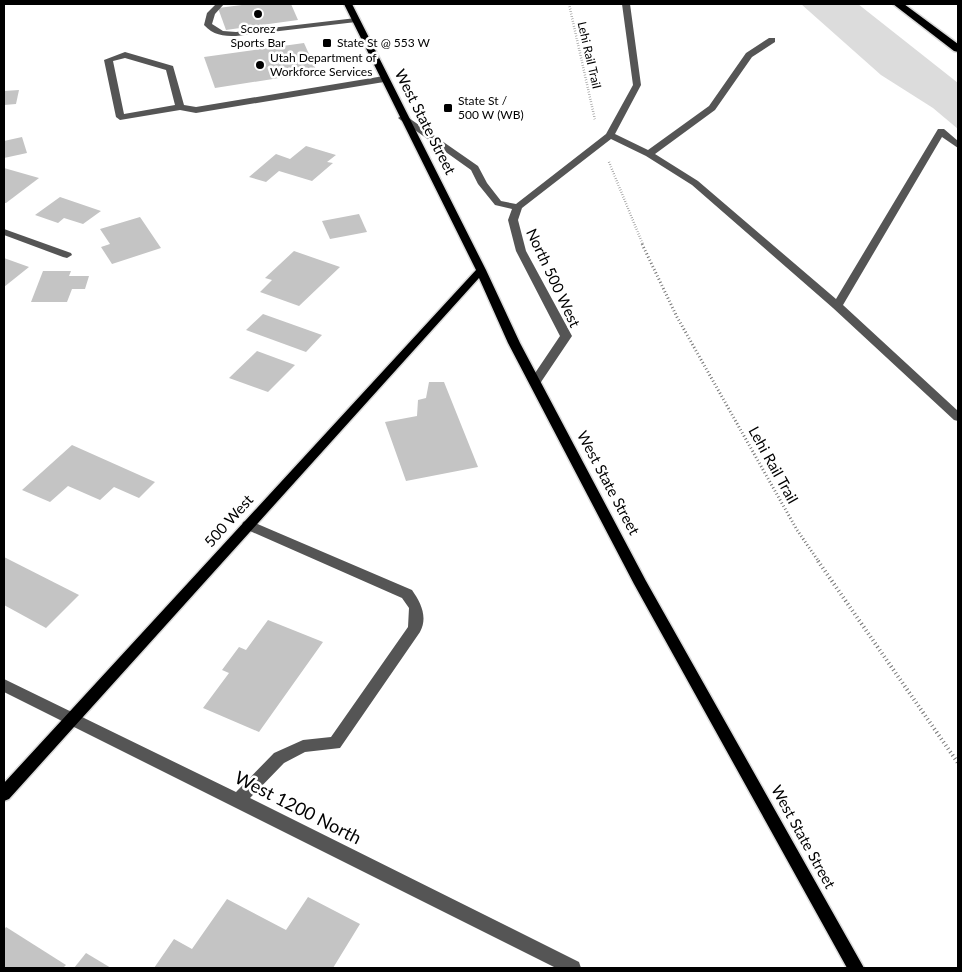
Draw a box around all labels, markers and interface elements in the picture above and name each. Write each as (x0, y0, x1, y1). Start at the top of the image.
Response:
marker: Scorez Sports Bar (252, 8, 264, 20)
street label: Lehi Rail Trail (575, 20, 604, 90)
place label: Scorez Sports Bar (231, 21, 286, 50)
place label: State St @ 553 W (337, 35, 431, 50)
marker: State St @ 553 W (321, 37, 333, 49)
place label: Utah Department of Workforce Services (270, 50, 377, 79)
marker: Utah Department of Workforce Services (254, 59, 266, 71)
street label: West State Street (392, 66, 460, 178)
place label: State St / 500 W (WB) (458, 93, 524, 122)
marker: State St / 500 W (WB) (442, 102, 454, 114)
street label: North 500 West (523, 225, 585, 330)
street label: Lehi Rail Trail (745, 423, 802, 506)
street label: West State Street (574, 427, 644, 538)
street label: 500 West (200, 490, 257, 550)
street label: West 1200 North (232, 766, 365, 848)
street label: West State Street (768, 782, 840, 892)

